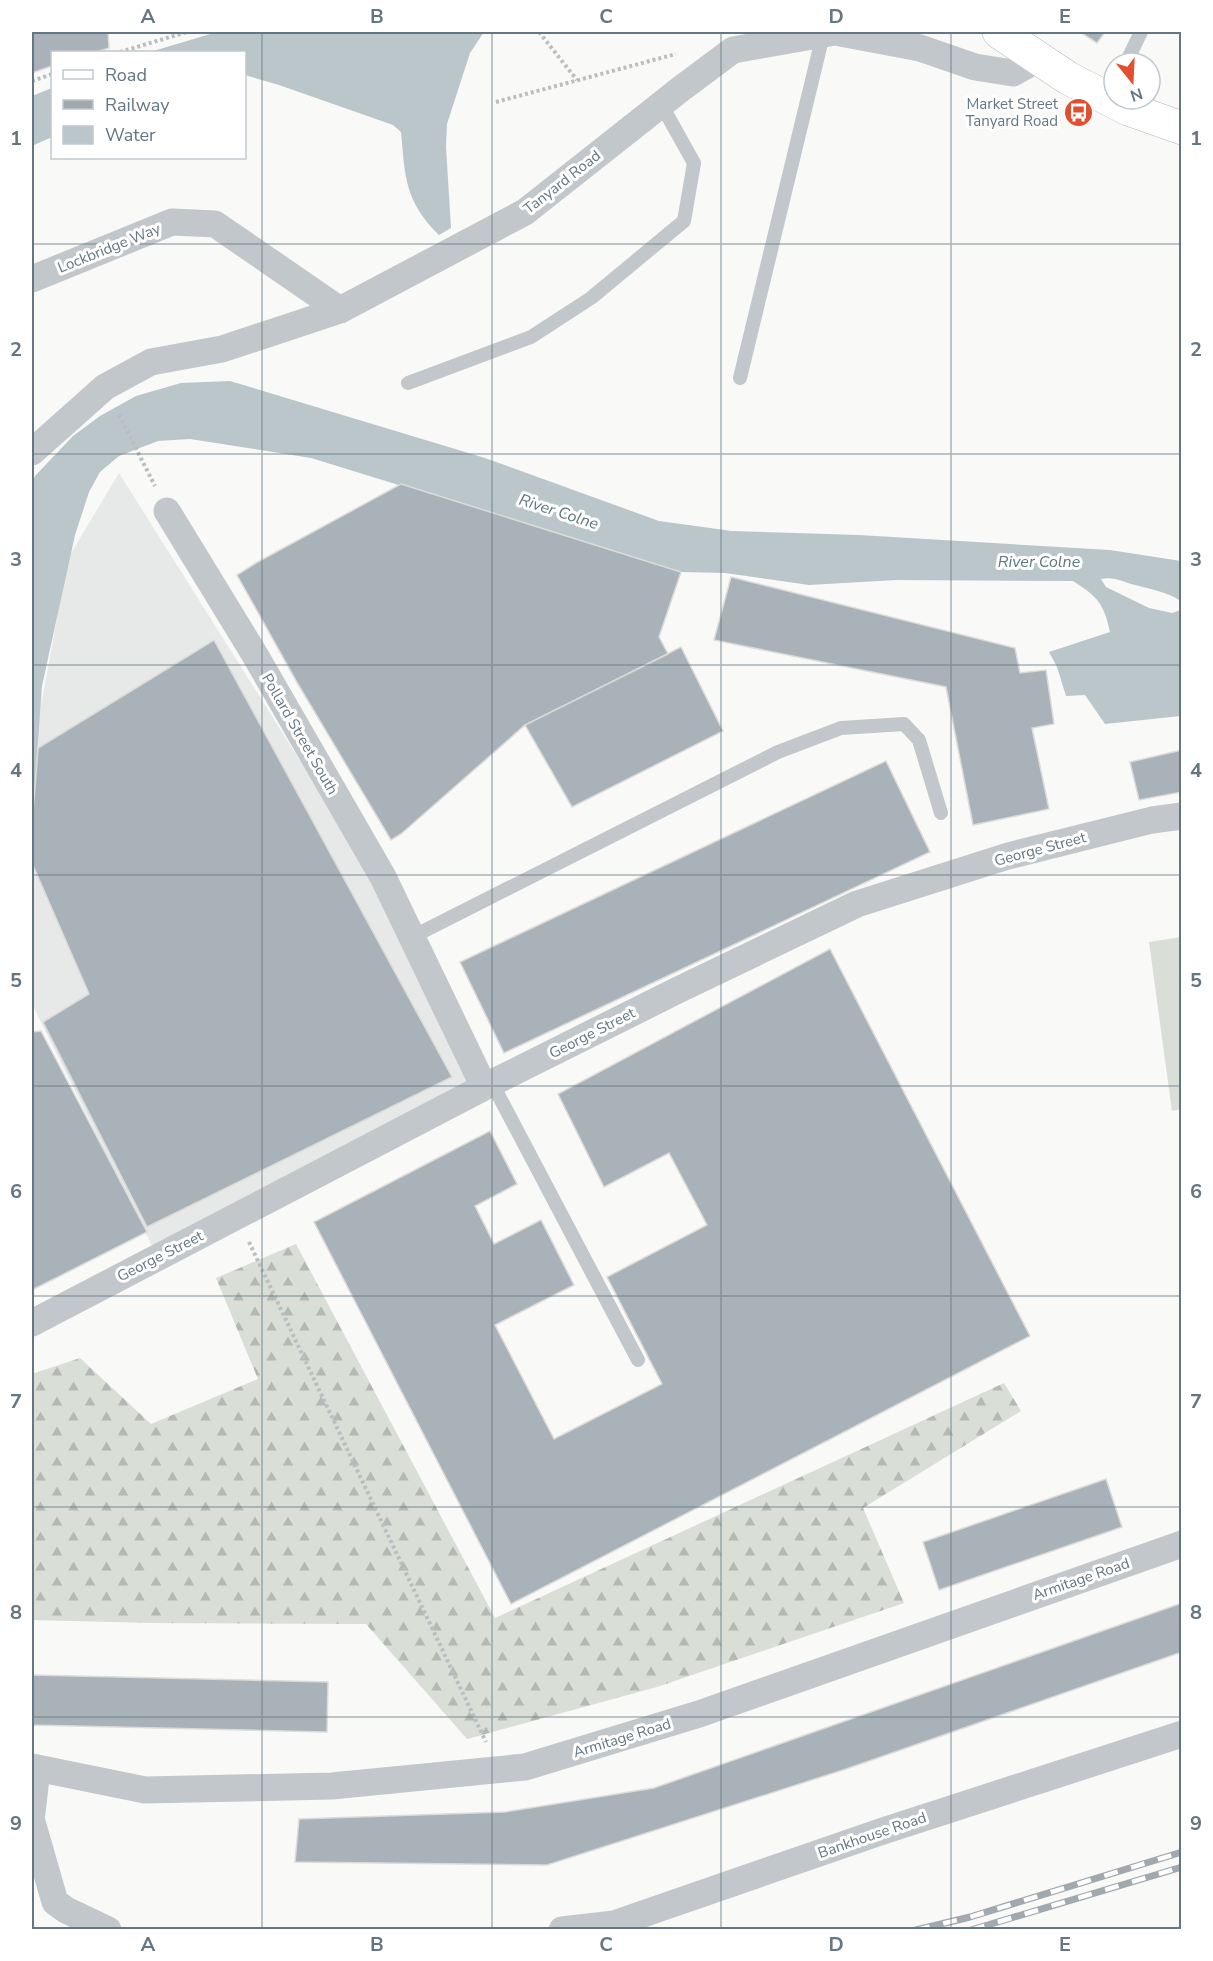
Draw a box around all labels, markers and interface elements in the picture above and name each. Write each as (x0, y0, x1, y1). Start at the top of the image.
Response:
text: A (141, 3, 156, 30)
text: B (370, 3, 384, 30)
text: C (599, 3, 613, 30)
text: D (828, 3, 844, 30)
text: E (1059, 3, 1071, 30)
legend (51, 51, 246, 159)
north arrow (1102, 51, 1162, 111)
text: Road (105, 63, 147, 87)
text: N (1127, 82, 1145, 107)
text: Railway (105, 93, 170, 117)
place label: Market Street Tanyard Road (965, 94, 1059, 131)
bus stop icon: Market Street Tanyard Road (1063, 97, 1095, 129)
text: Water (105, 123, 156, 147)
text: 1 (10, 125, 22, 152)
text: 1 (1190, 125, 1202, 152)
street label: Tanyard Road (519, 146, 605, 218)
street label: Lockbridge Way (55, 218, 164, 278)
text: 2 (10, 336, 22, 363)
text: 2 (1190, 336, 1202, 363)
water label: River Colne (516, 489, 602, 535)
text: 3 (10, 546, 22, 573)
text: 3 (1190, 546, 1202, 573)
water label: River Colne (998, 551, 1081, 573)
street label: Pollard Street South (257, 670, 343, 798)
text: 4 (10, 757, 22, 784)
text: 4 (1190, 757, 1202, 784)
street label: George Street (992, 827, 1089, 871)
text: 5 (10, 967, 22, 994)
text: 5 (1190, 967, 1202, 994)
street label: George Street (546, 1002, 639, 1063)
text: 6 (10, 1178, 22, 1205)
text: 6 (1190, 1178, 1202, 1205)
street label: George Street (114, 1225, 207, 1286)
text: 7 (10, 1388, 22, 1415)
text: 7 (1190, 1388, 1202, 1415)
street label: Armitage Road (1030, 1553, 1132, 1605)
text: 8 (10, 1599, 22, 1626)
text: 8 (1190, 1599, 1202, 1626)
street label: Armitage Road (571, 1714, 673, 1762)
street label: Bankhouse Road (815, 1807, 929, 1863)
text: 9 (10, 1810, 22, 1837)
text: 9 (1190, 1810, 1202, 1837)
text: A (141, 1931, 156, 1958)
text: B (370, 1931, 384, 1958)
text: C (599, 1931, 613, 1958)
text: D (828, 1931, 844, 1958)
text: E (1059, 1931, 1071, 1958)

